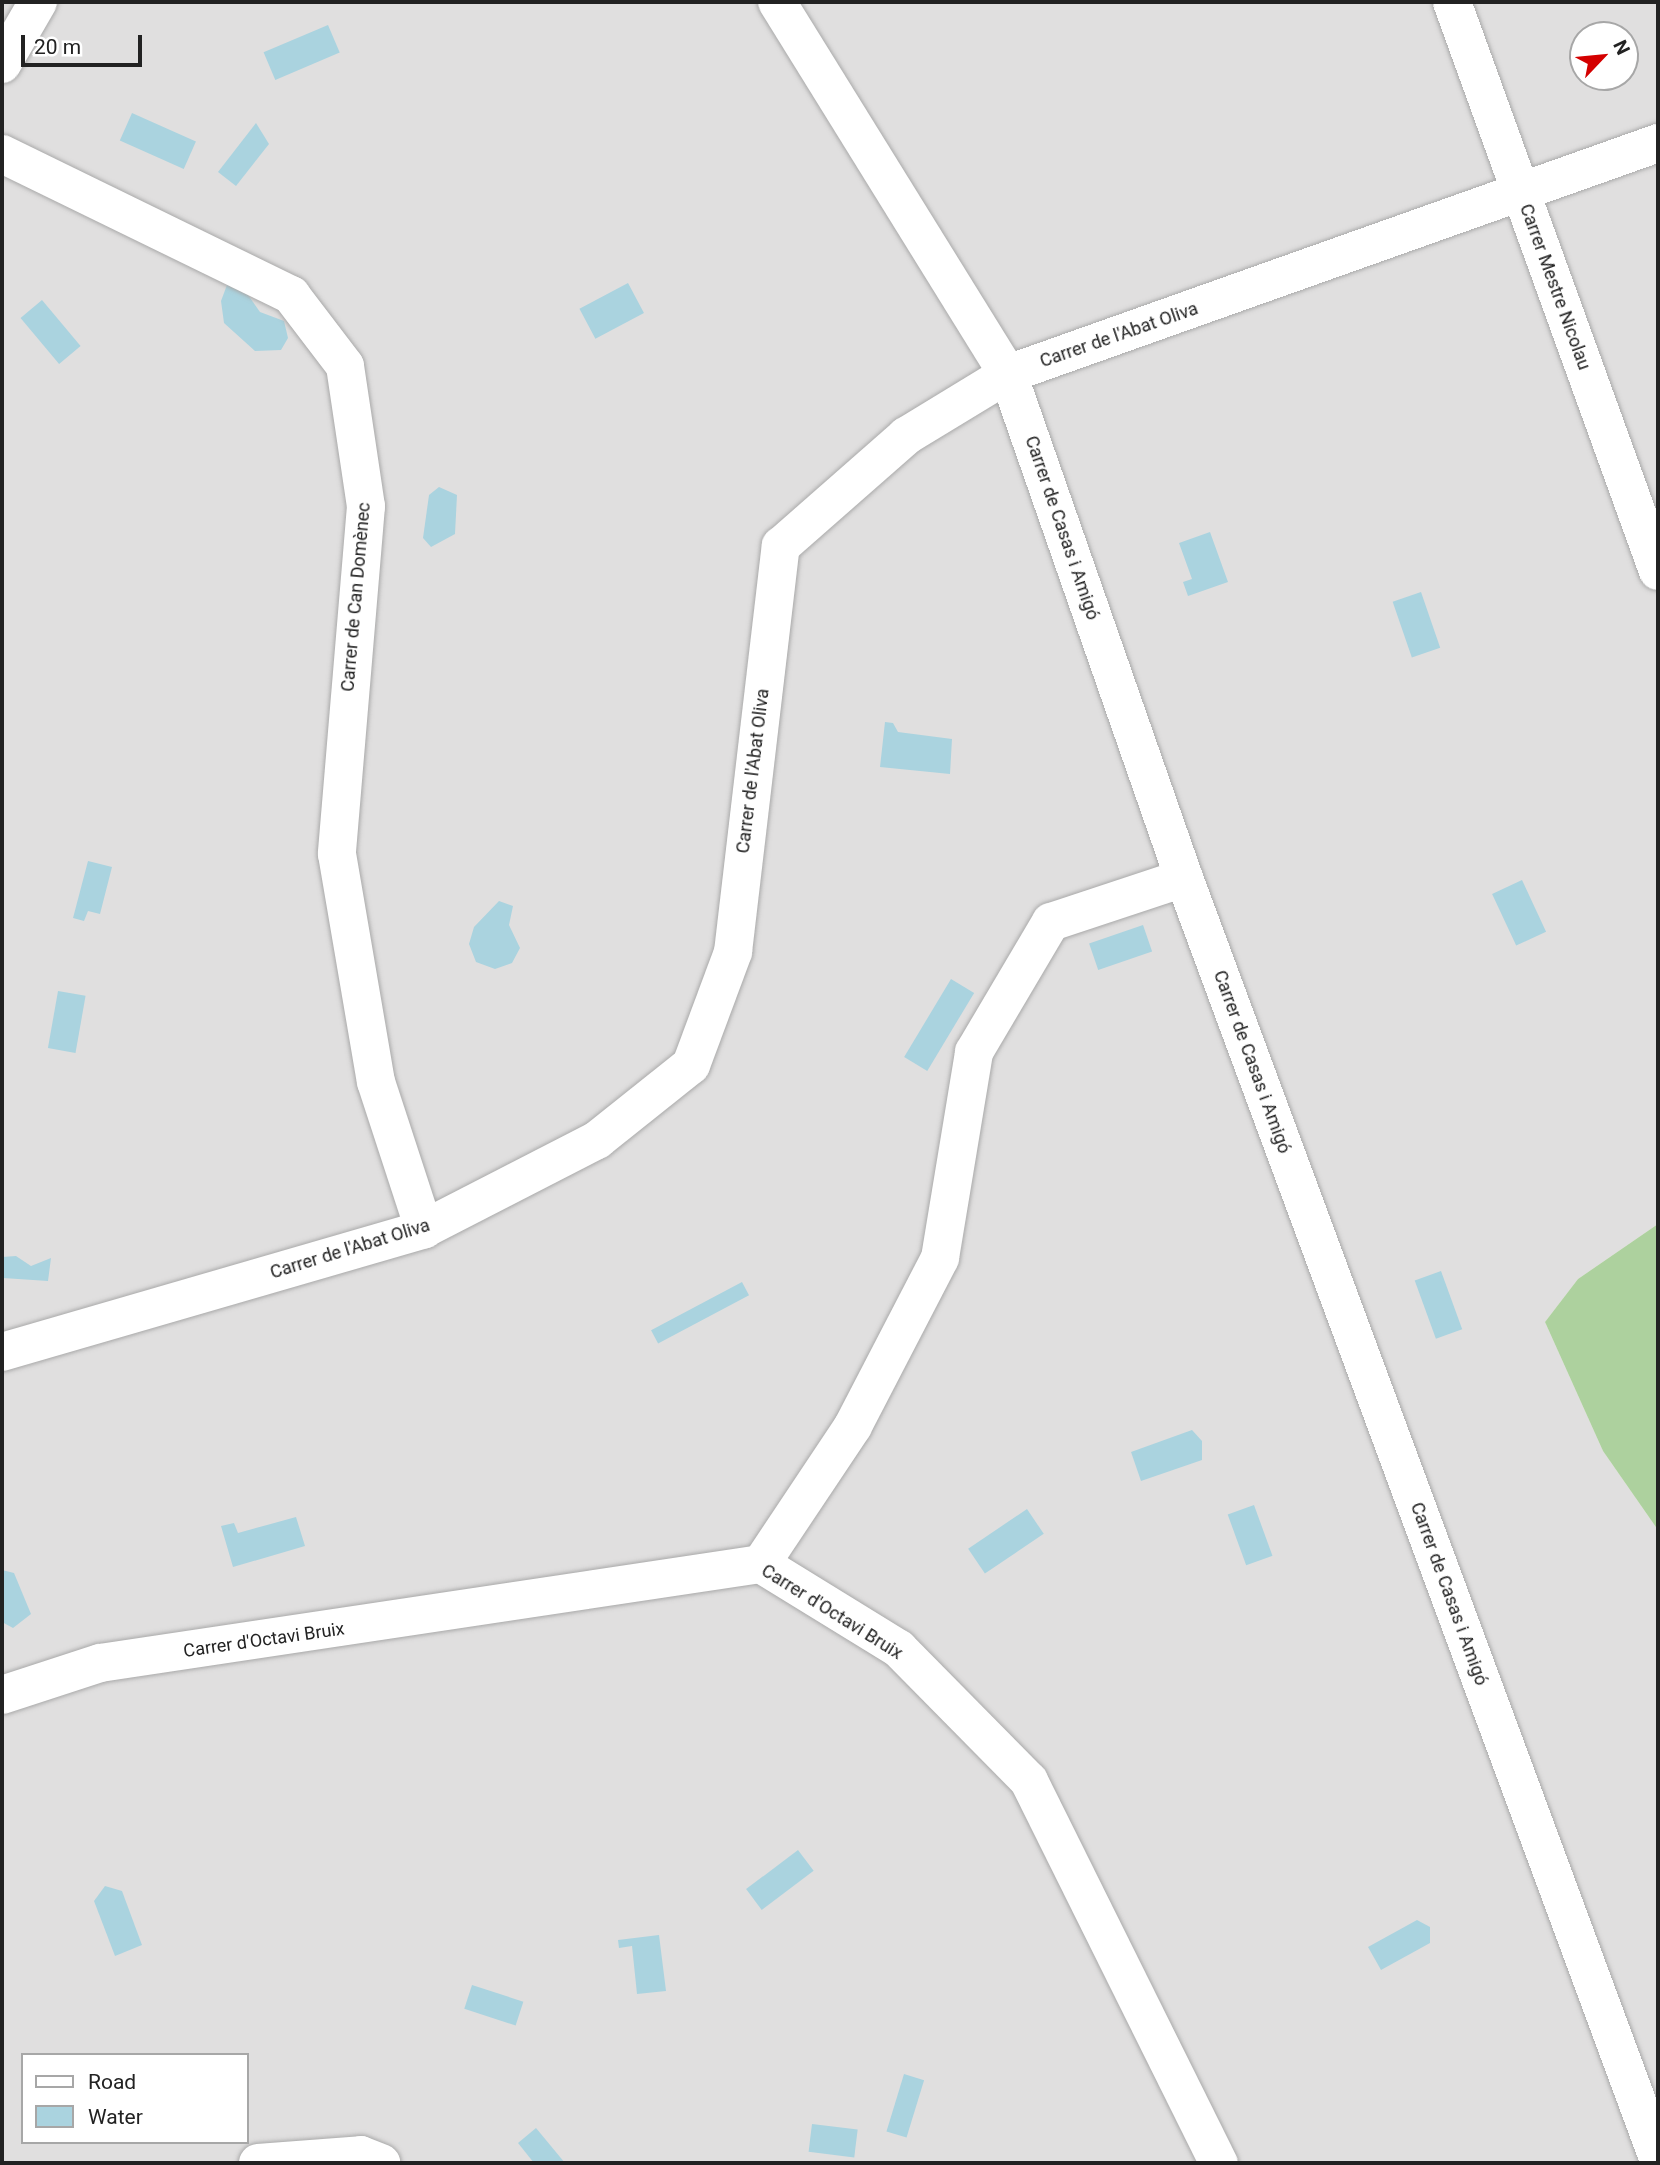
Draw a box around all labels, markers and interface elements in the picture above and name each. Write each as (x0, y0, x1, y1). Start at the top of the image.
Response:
scale bar (24, 21, 145, 65)
north arrow (1569, 21, 1639, 91)
text: 20 m (34, 35, 81, 59)
text: N (1608, 36, 1635, 59)
street label: Carrer Mestre Nicolau (1515, 201, 1595, 373)
street label: Carrer de l'Abat Oliva (1037, 298, 1201, 372)
street label: Carrer de Casas i Amigó (1020, 433, 1104, 623)
street label: Carrer de Can Domènec (337, 501, 375, 693)
street label: Carrer de l'Abat Oliva (732, 687, 774, 855)
street label: Carrer de Casas i Amigó (1209, 967, 1295, 1157)
street label: Carrer de l'Abat Oliva (268, 1214, 432, 1284)
street label: Carrer de Casas i Amigó (1406, 1499, 1492, 1689)
street label: Carrer d'Octavi Bruix (757, 1560, 907, 1664)
street label: Carrer d'Octavi Bruix (182, 1618, 346, 1662)
legend (21, 2053, 248, 2144)
text: Road (88, 2070, 136, 2094)
text: Water (88, 2105, 143, 2129)

